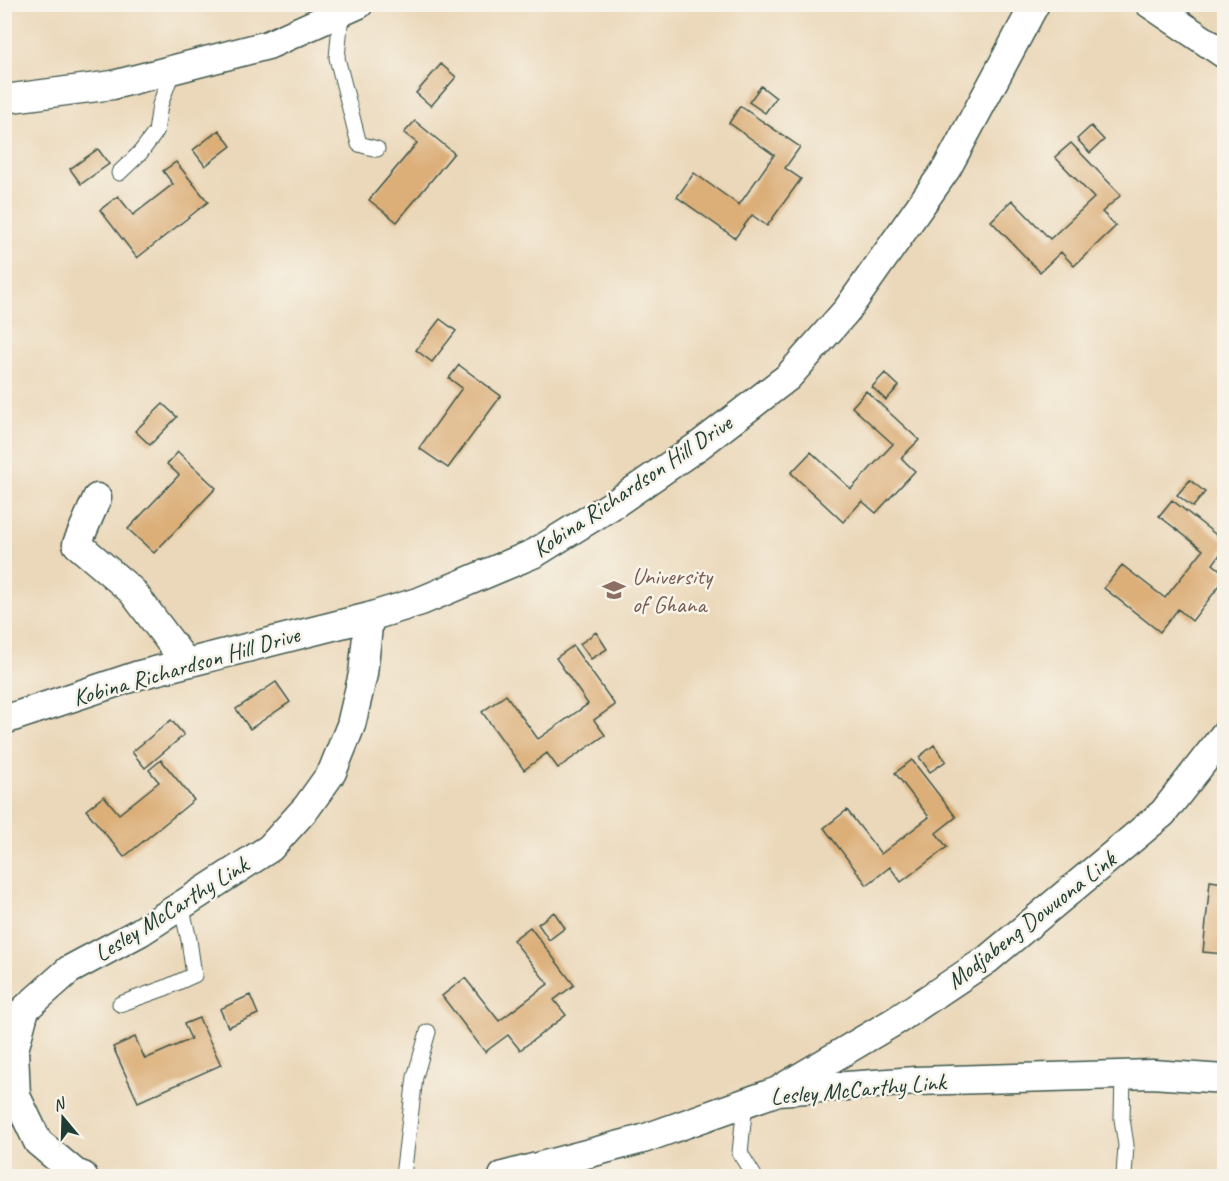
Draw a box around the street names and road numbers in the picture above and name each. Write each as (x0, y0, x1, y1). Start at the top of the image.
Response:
street label: Kobina Richardson Hill Drive (527, 407, 739, 564)
street label: Kobina Richardson Hill Drive (69, 619, 305, 713)
street label: Modjabeng Dowuona Link (940, 843, 1123, 995)
street label: Lesley McCarthy Link (89, 849, 255, 968)
street label: Lesley McCarthy Link (769, 1066, 949, 1112)

